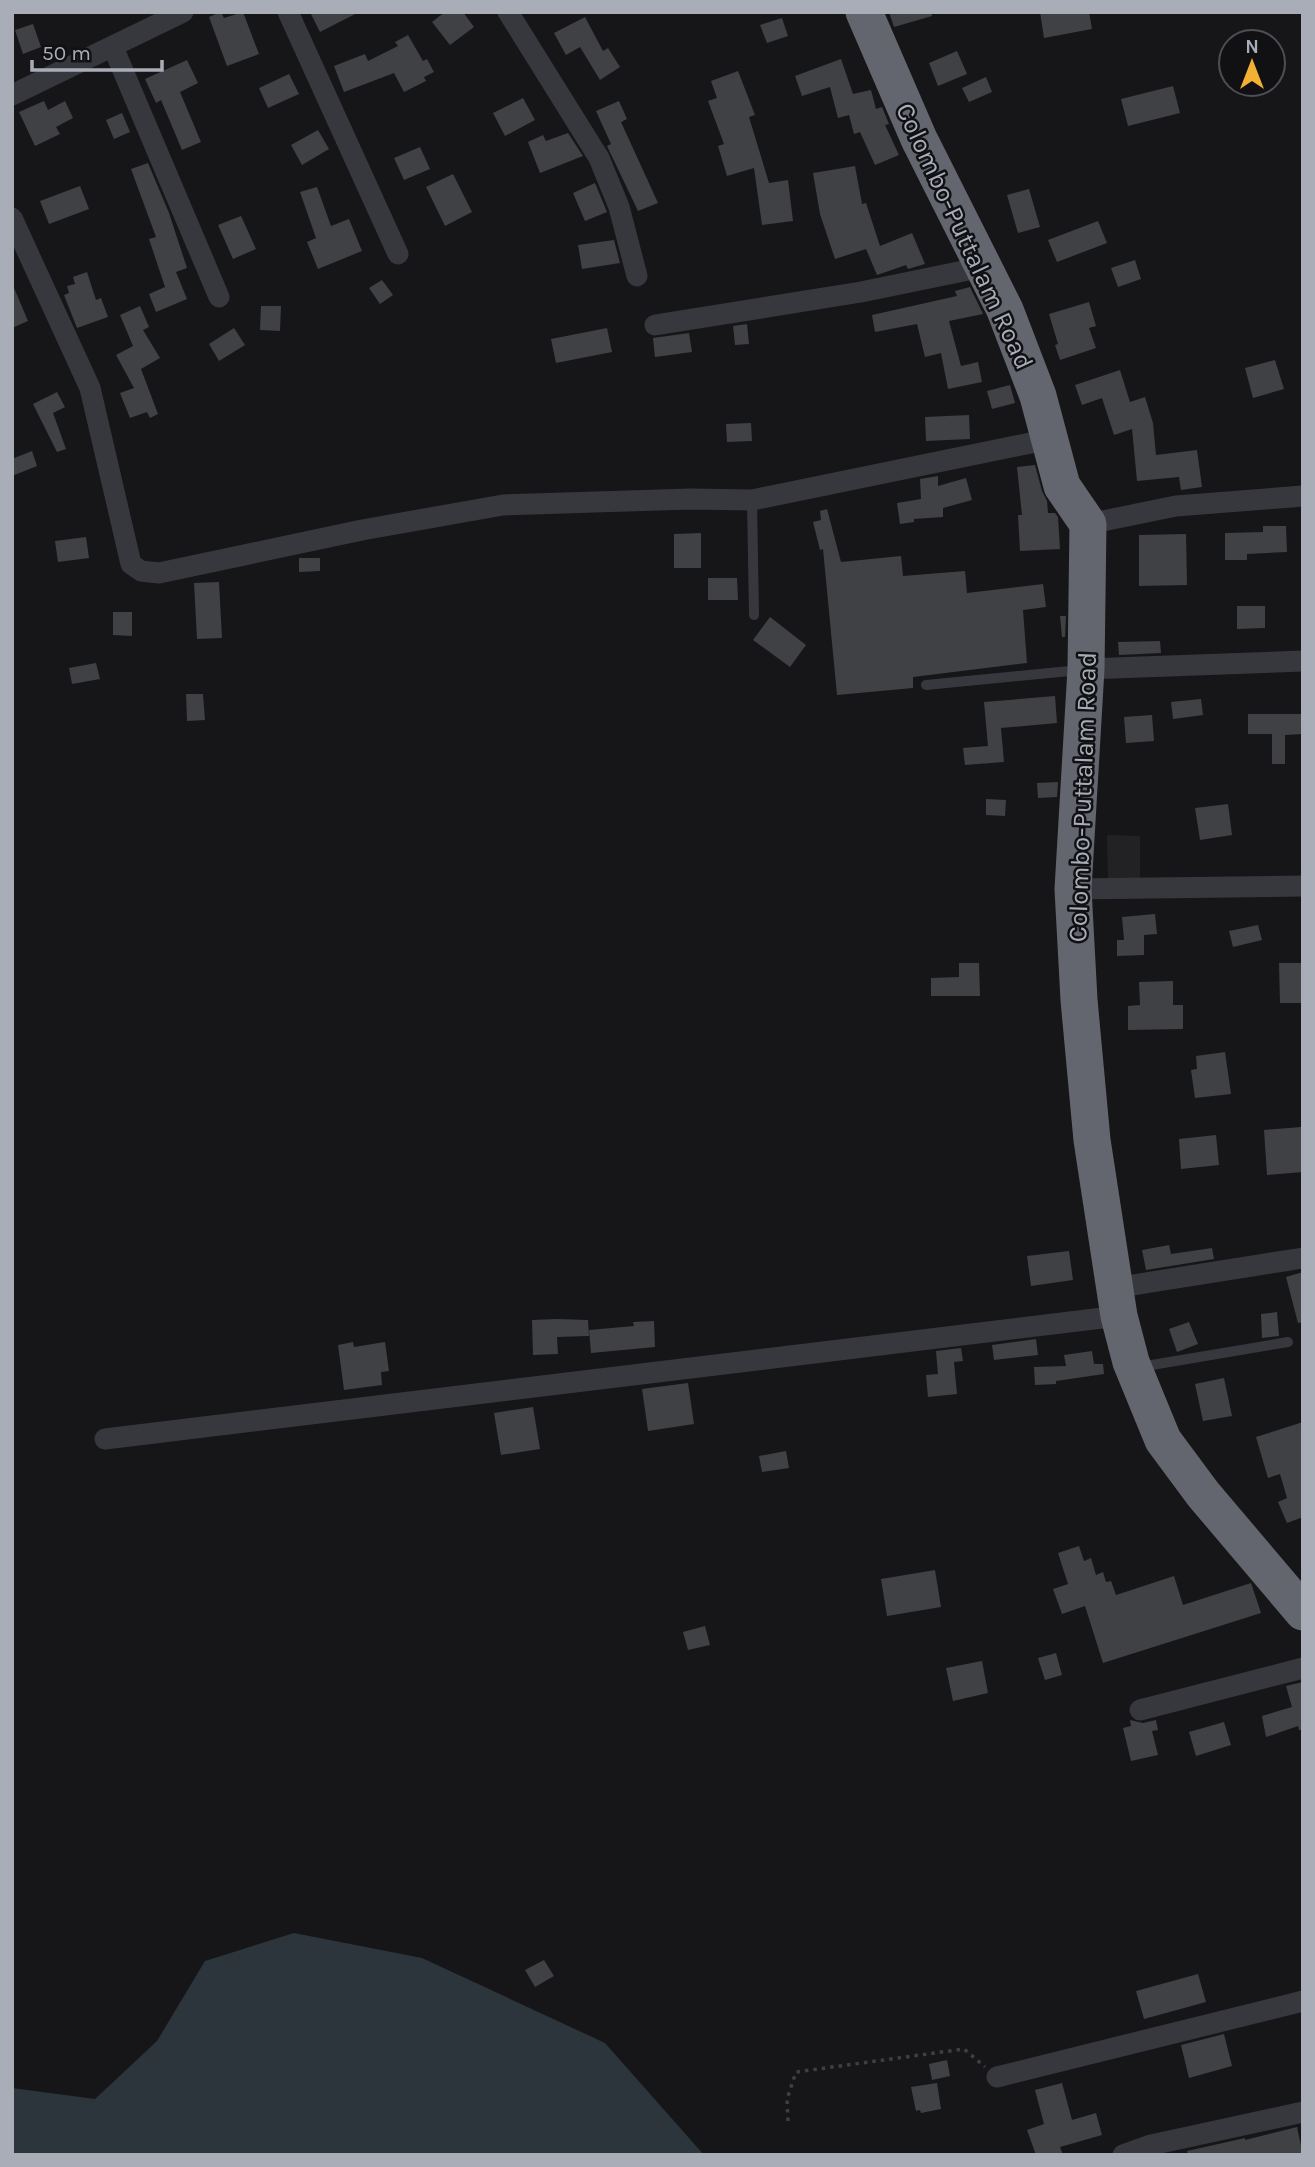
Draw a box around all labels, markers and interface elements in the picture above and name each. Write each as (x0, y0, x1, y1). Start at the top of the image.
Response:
scale bar (32, 28, 161, 72)
north arrow (1217, 28, 1287, 98)
text: N (1245, 36, 1259, 58)
text: 50 m (42, 41, 91, 65)
street label: Colombo-Puttalam Road (889, 98, 1040, 374)
street label: Colombo-Puttalam Road (1062, 651, 1103, 943)

